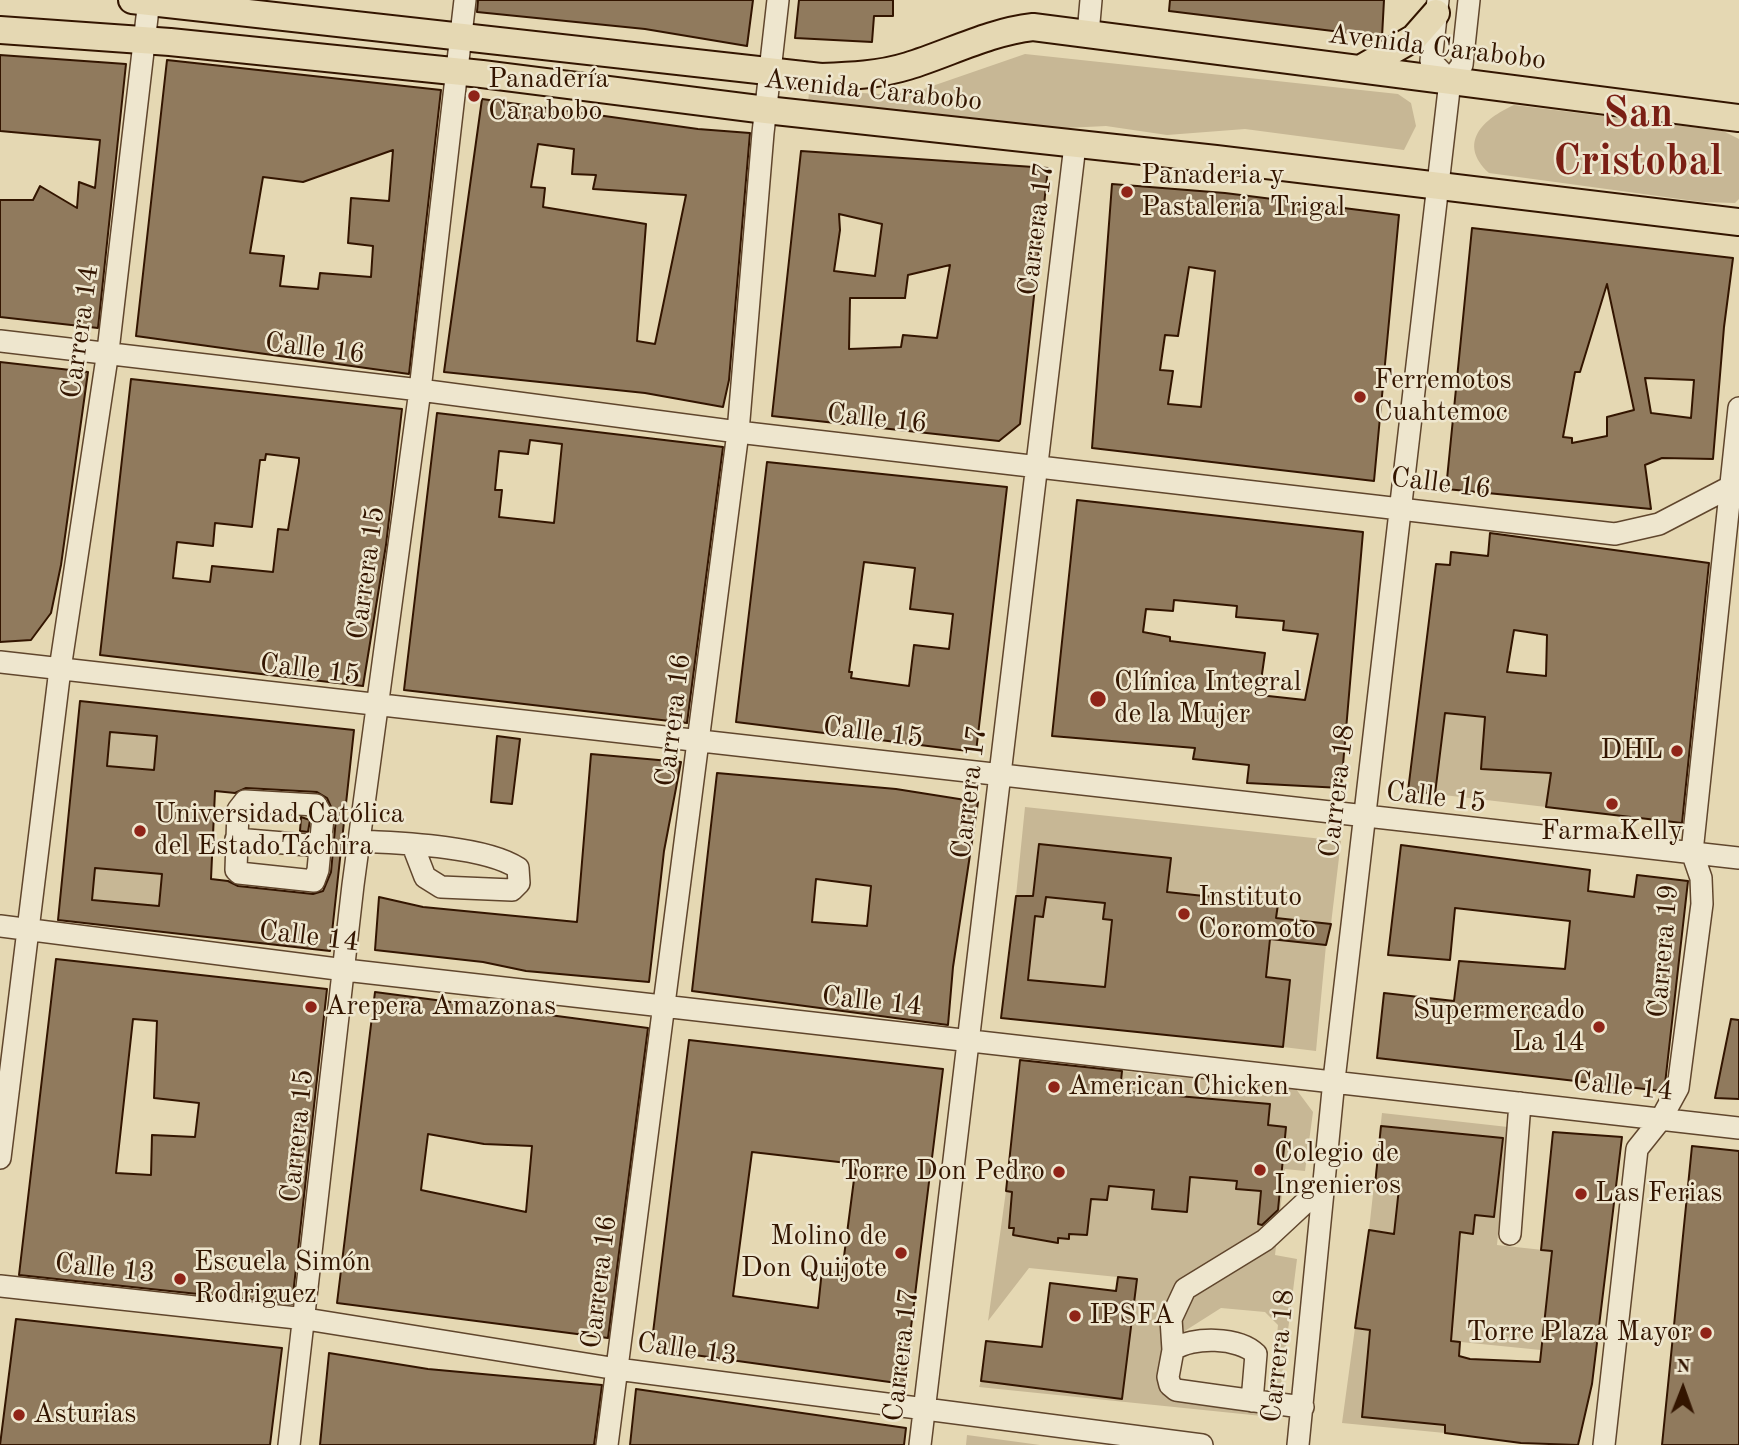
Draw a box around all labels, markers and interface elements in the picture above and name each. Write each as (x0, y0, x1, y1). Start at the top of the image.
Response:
street label: Avenida Carabobo (1326, 18, 1548, 78)
place label: Panadería Carabobo (488, 63, 609, 129)
street label: Avenida Carabobo (762, 63, 984, 119)
marker: Panadería Carabobo (466, 88, 482, 104)
district label: San Cristobal (1553, 90, 1723, 188)
place label: Panaderia y Pastaleria Trigal (1141, 159, 1345, 225)
street label: Carrera 17 (1012, 160, 1062, 298)
marker: Panaderia y Pastaleria Trigal (1119, 184, 1135, 200)
street label: Carrera 14 (55, 263, 107, 401)
street label: Calle 16 (263, 326, 367, 372)
place label: Ferremotos Cuahtemoc (1374, 364, 1512, 430)
marker: Ferremotos Cuahtemoc (1352, 389, 1368, 405)
street label: Calle 16 (825, 397, 929, 441)
street label: Calle 16 (1389, 461, 1493, 507)
street label: Carrera 15 (341, 504, 393, 642)
street label: Calle 15 (258, 647, 362, 693)
street label: Carrera 16 (649, 651, 699, 789)
place label: Clínica Integral de la Mujer (1114, 666, 1301, 732)
marker: Clínica Integral de la Mujer (1088, 689, 1108, 709)
street label: Calle 15 (821, 710, 925, 756)
street label: Carrera 18 (1313, 722, 1363, 860)
street label: Carrera 17 (945, 723, 995, 861)
place label: DHL (1600, 734, 1663, 768)
marker: DHL (1669, 743, 1685, 759)
street label: Calle 15 (1384, 775, 1488, 821)
marker: FarmaKelly (1604, 796, 1620, 812)
place label: Universidad Católica del EstadoTáchira (154, 798, 404, 864)
place label: FarmaKelly (1541, 815, 1683, 849)
marker: Universidad Católica del EstadoTáchira (132, 823, 148, 839)
place label: Instituto Coromoto (1198, 881, 1316, 947)
street label: Carrera 19 (1641, 883, 1687, 1019)
marker: Instituto Coromoto (1176, 906, 1192, 922)
street label: Calle 14 (257, 914, 361, 960)
street label: Calle 14 (820, 980, 924, 1024)
place label: Arepera Amazonas (325, 990, 556, 1024)
place label: Supermercado La 14 (1413, 994, 1585, 1060)
marker: Arepera Amazonas (303, 999, 319, 1015)
marker: Supermercado La 14 (1591, 1019, 1607, 1035)
street label: Calle 14 (1571, 1065, 1675, 1109)
street label: Carrera 15 (274, 1068, 322, 1204)
place label: American Chicken (1068, 1070, 1289, 1104)
marker: American Chicken (1046, 1079, 1062, 1095)
place label: Colegio de Ingenieros (1274, 1137, 1401, 1203)
place label: Torre Don Pedro (840, 1155, 1045, 1189)
marker: Colegio de Ingenieros (1252, 1162, 1268, 1178)
marker: Torre Don Pedro (1051, 1164, 1067, 1180)
place label: Las Ferias (1595, 1177, 1722, 1211)
marker: Las Ferias (1573, 1186, 1589, 1202)
street label: Carrera 16 (575, 1213, 625, 1351)
place label: Molino de Don Quijote (741, 1220, 887, 1286)
marker: Molino de Don Quijote (893, 1245, 909, 1261)
place label: Escuela Simón Rodriguez (194, 1246, 371, 1312)
street label: Calle 13 (53, 1247, 157, 1291)
marker: Escuela Simón Rodriguez (172, 1271, 188, 1287)
street label: Carrera 17 (877, 1286, 927, 1424)
street label: Carrera 18 (1255, 1288, 1303, 1424)
place label: IPSFA (1089, 1299, 1174, 1333)
marker: IPSFA (1067, 1308, 1083, 1324)
place label: Torre Plaza Mayor (1466, 1316, 1692, 1350)
marker: Torre Plaza Mayor (1698, 1325, 1714, 1341)
street label: Calle 13 (635, 1326, 739, 1374)
north arrow (1648, 1354, 1718, 1424)
text: N (1676, 1358, 1691, 1377)
place label: Asturias (33, 1398, 136, 1432)
marker: Asturias (11, 1407, 27, 1423)

